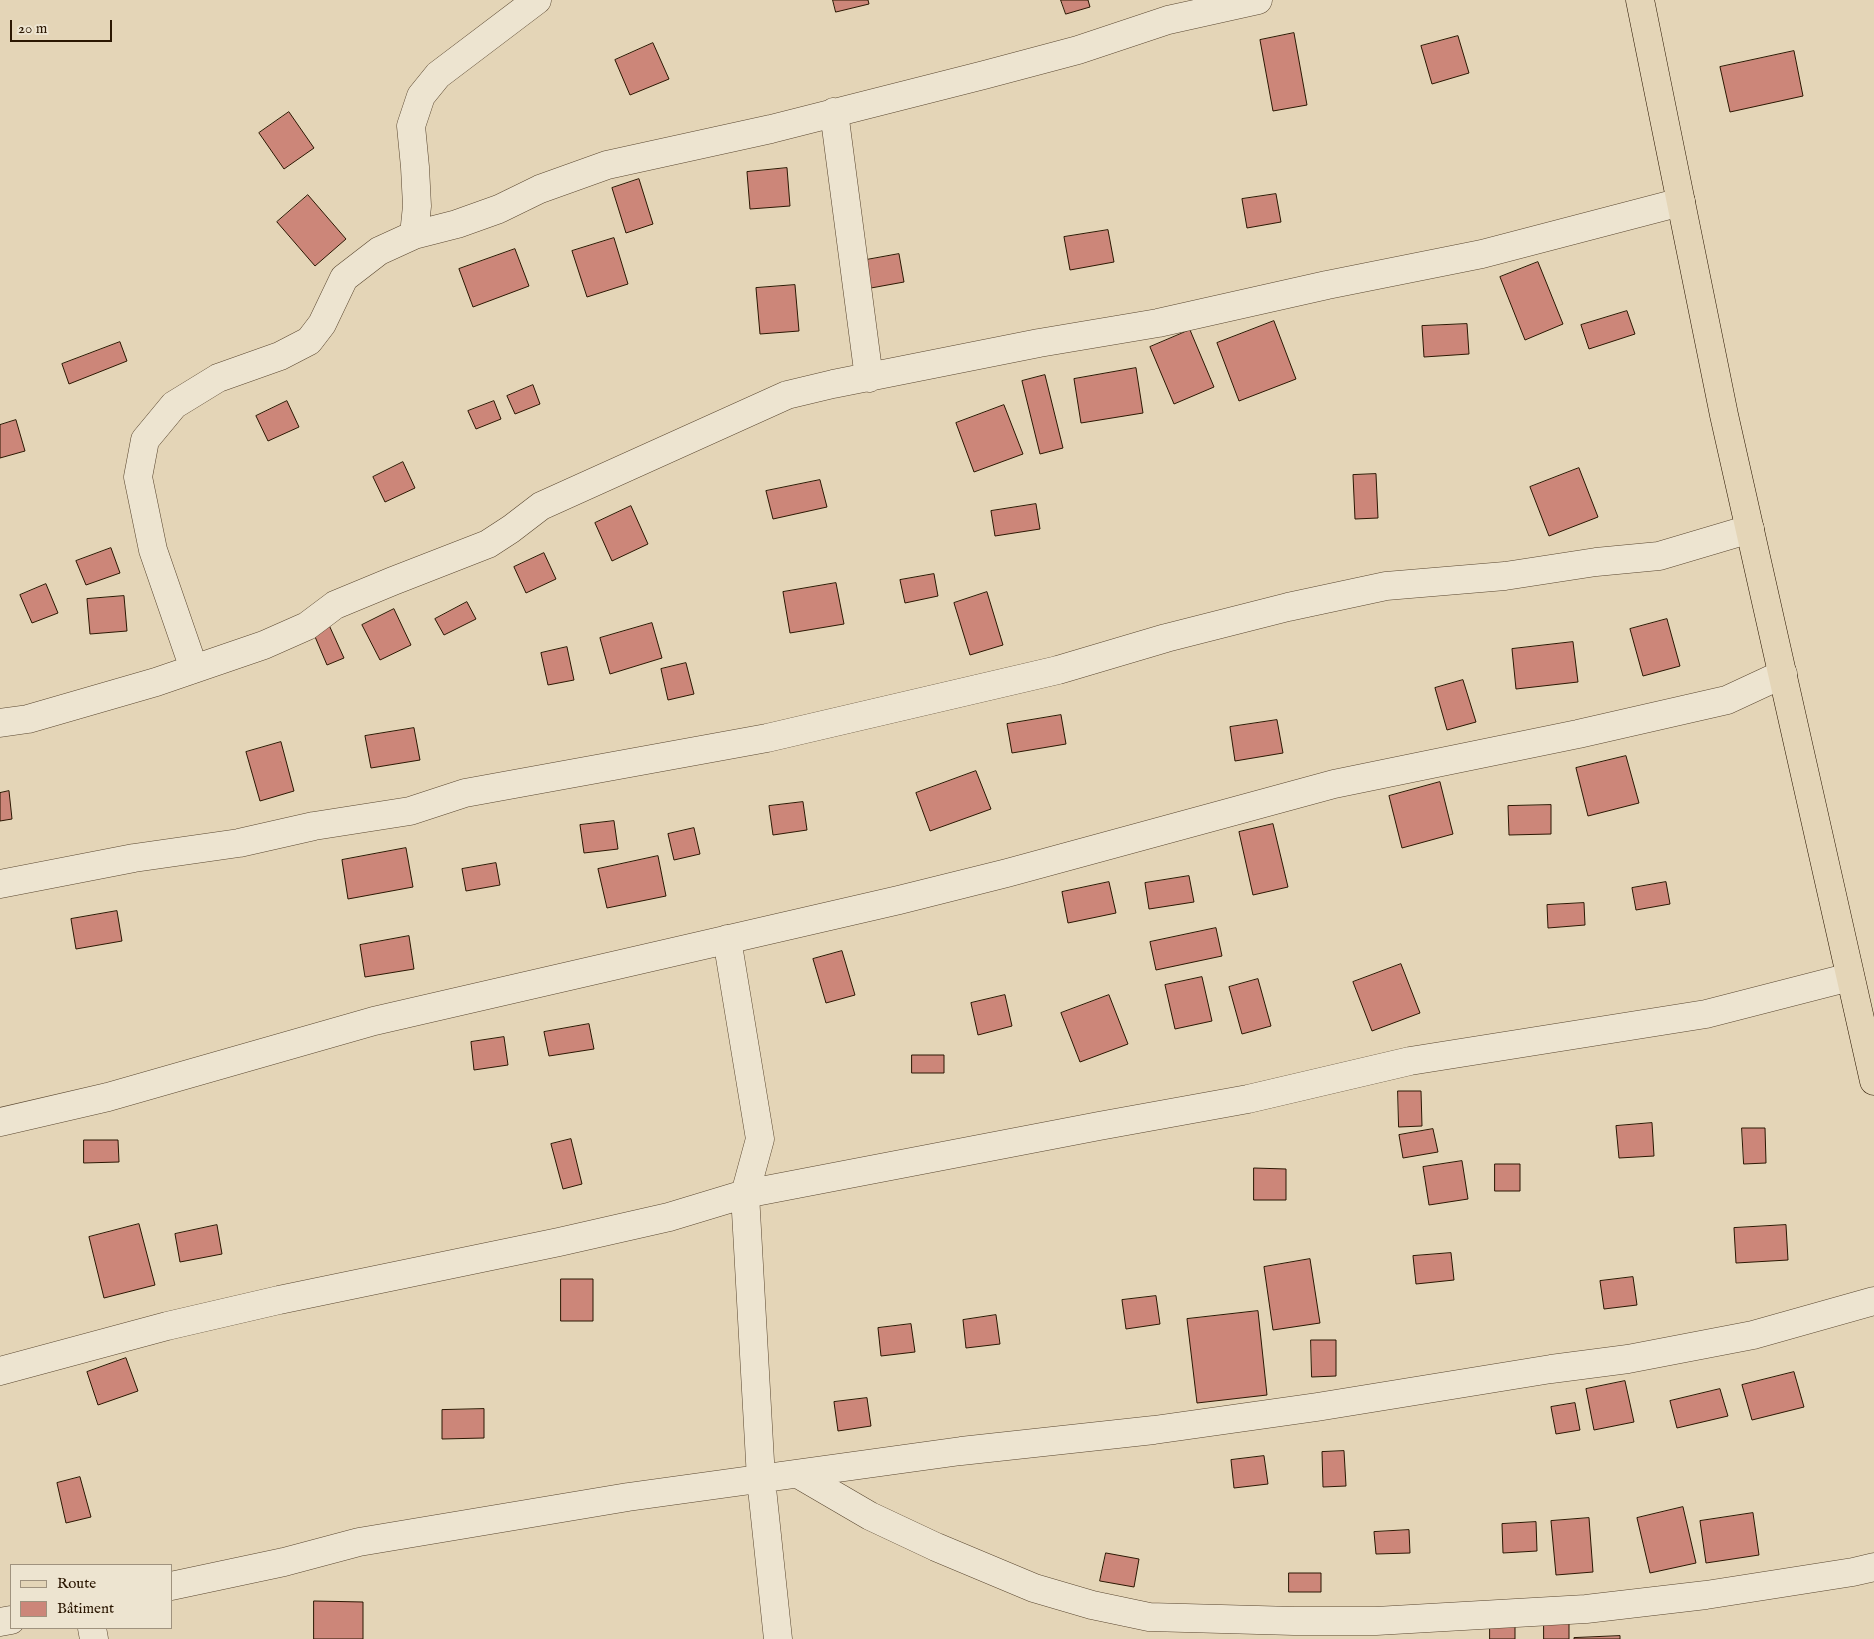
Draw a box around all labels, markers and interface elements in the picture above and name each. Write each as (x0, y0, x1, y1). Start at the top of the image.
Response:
scale bar (12, 10, 115, 42)
text: 20 m (18, 19, 47, 38)
legend (10, 1564, 172, 1629)
text: Route (57, 1574, 96, 1593)
text: Bâtiment (57, 1599, 114, 1618)

